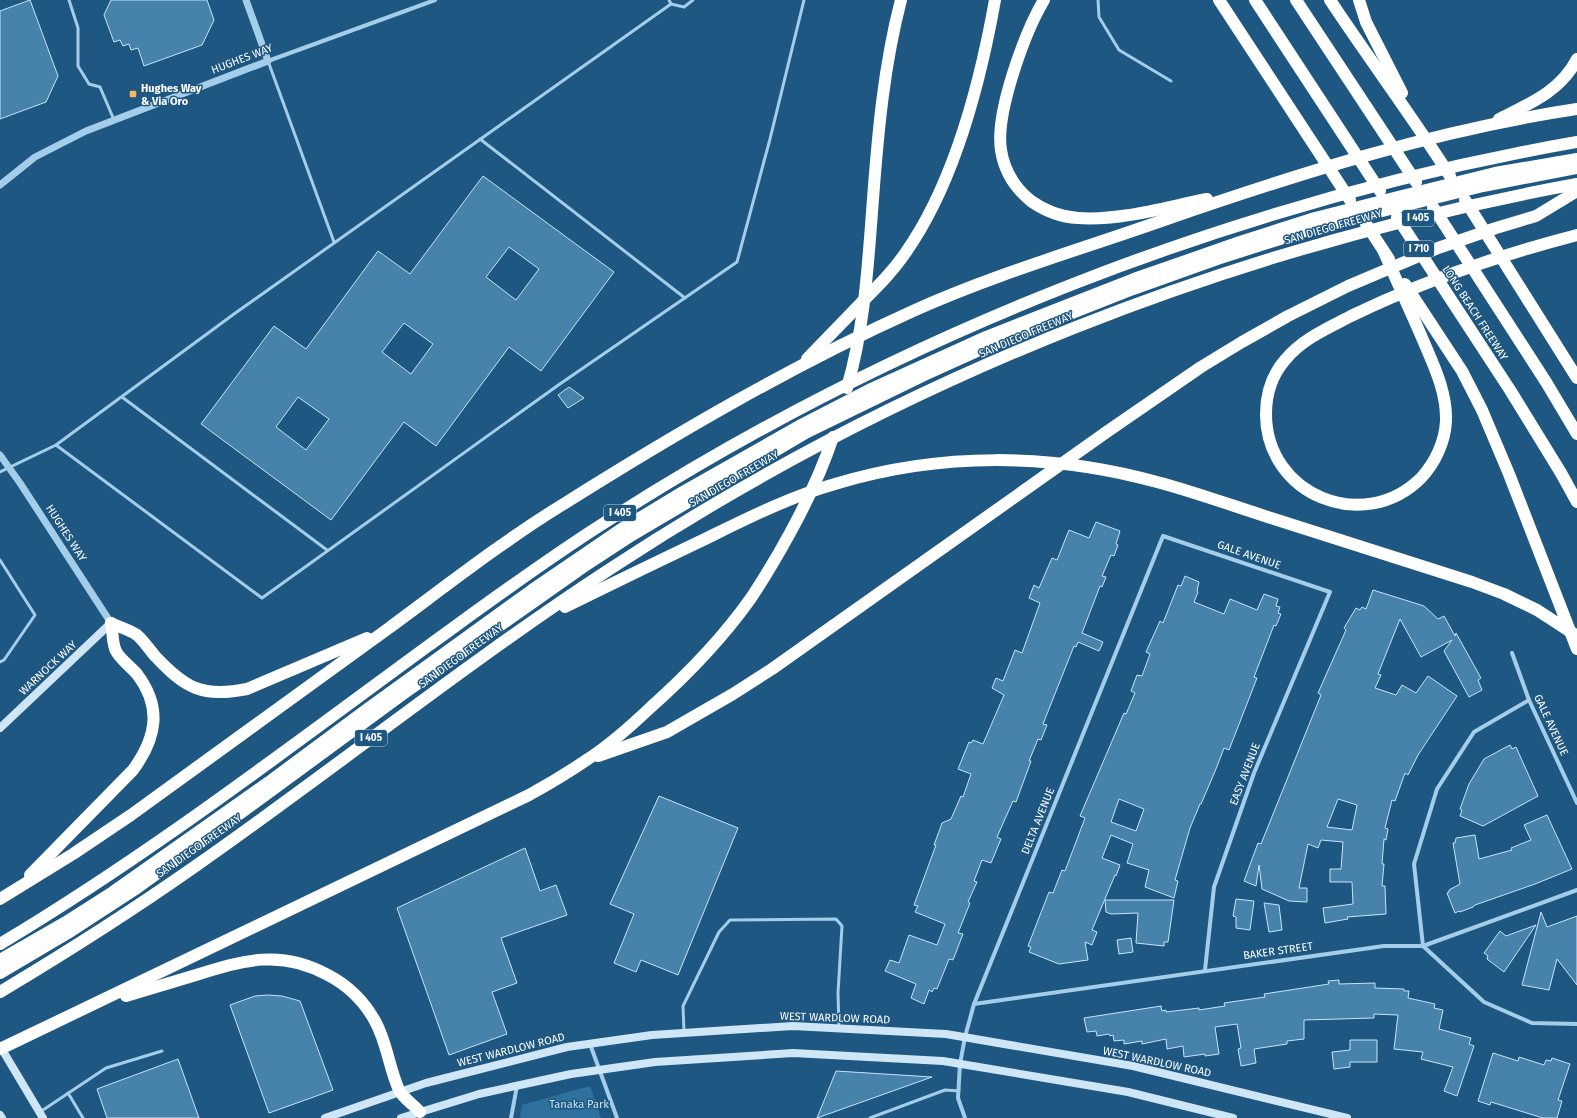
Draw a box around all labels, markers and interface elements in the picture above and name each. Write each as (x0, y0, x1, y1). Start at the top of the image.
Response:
street label: HUGHES WAY (209, 41, 275, 77)
place label: Hughes Way & Via Oro (141, 82, 202, 108)
marker: Hughes Way & Via Oro (128, 89, 138, 99)
street label: SAN DIEGO FREEWAY (1283, 207, 1383, 247)
road number: I 405 (1402, 210, 1434, 226)
road number: I 710 (1404, 241, 1434, 257)
street label: LONG BEACH FREEWAY (1440, 263, 1510, 363)
street label: SAN DIEGO FREEWAY (977, 309, 1075, 361)
street label: SAN DIEGO FREEWAY (687, 448, 781, 510)
street label: HUGHES WAY (43, 502, 89, 564)
road number: I 405 (604, 505, 636, 521)
street label: GALE AVENUE (1216, 538, 1283, 572)
street label: SAN DIEGO FREEWAY (416, 621, 506, 691)
street label: WARNOCK WAY (17, 638, 79, 698)
street label: GALE AVENUE (1531, 692, 1571, 758)
road number: I 405 (355, 730, 387, 746)
street label: EASY AVENUE (1227, 741, 1263, 807)
street label: DELTA AVENUE (1019, 786, 1057, 856)
street label: SAN DIEGO FREEWAY (154, 812, 244, 880)
street label: BAKER STREET (1242, 940, 1314, 962)
street label: WEST WARDLOW ROAD (780, 1010, 890, 1026)
street label: WEST WARDLOW ROAD (456, 1030, 566, 1070)
street label: WEST WARDLOW ROAD (1102, 1044, 1212, 1080)
park label: Tanaka Park (549, 1098, 609, 1111)

